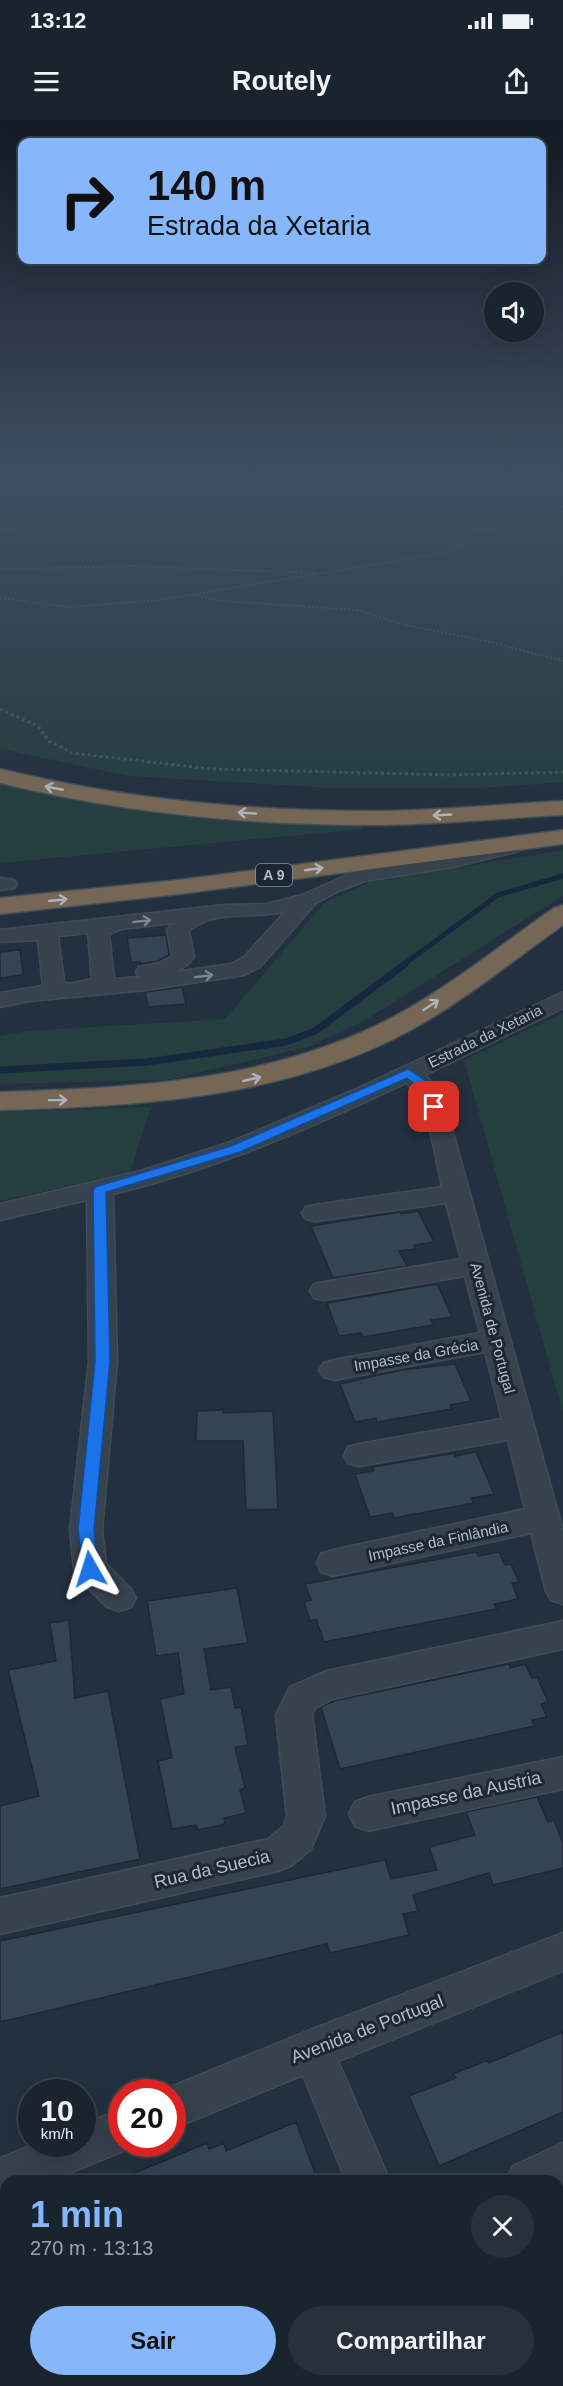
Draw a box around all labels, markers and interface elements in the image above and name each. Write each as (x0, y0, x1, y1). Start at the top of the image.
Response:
text: 13:12 (30, 8, 86, 33)
icon: menu (30, 65, 63, 98)
icon: share (500, 65, 533, 98)
text: Routely (232, 66, 331, 96)
icon: right (48, 162, 126, 240)
text: 140 m (147, 162, 266, 209)
text: Estrada da Xetaria (147, 211, 371, 241)
map controls (484, 282, 544, 342)
button: sound (484, 282, 544, 342)
one-way arrow (44, 782, 64, 793)
one-way arrow (237, 807, 257, 818)
one-way arrow (432, 810, 452, 821)
road number: A 9 (256, 864, 292, 886)
one-way arrow (304, 864, 324, 875)
one-way arrow (48, 895, 68, 906)
one-way arrow (131, 916, 151, 927)
one-way arrow (194, 971, 213, 982)
one-way arrow (422, 998, 439, 1010)
street label: Estrada da Xetaria (425, 1001, 545, 1071)
one-way arrow (242, 1072, 261, 1084)
pin (408, 1081, 459, 1132)
icon: arrive (417, 1090, 450, 1123)
one-way arrow (48, 1094, 68, 1106)
street label: Avenida de Portugal (467, 1261, 519, 1395)
street label: Impasse da Grécia (353, 1336, 480, 1374)
street label: Impasse da Finlândia (366, 1518, 510, 1564)
position arrow (58, 1537, 122, 1601)
street label: Impasse da Austria (389, 1767, 544, 1819)
street label: Rua da Suecia (152, 1846, 273, 1892)
street label: Avenida de Portugal (288, 1991, 446, 2067)
speed limit sign: 20 (108, 2079, 186, 2157)
text: 10 (40, 2094, 74, 2127)
text: km/h (41, 2125, 73, 2142)
text: 1 min (30, 2194, 124, 2235)
button: close (471, 2195, 534, 2258)
text: 270 m · 13:13 (30, 2237, 153, 2259)
button: Sair (30, 2306, 276, 2375)
button: Compartilhar (288, 2306, 534, 2375)

